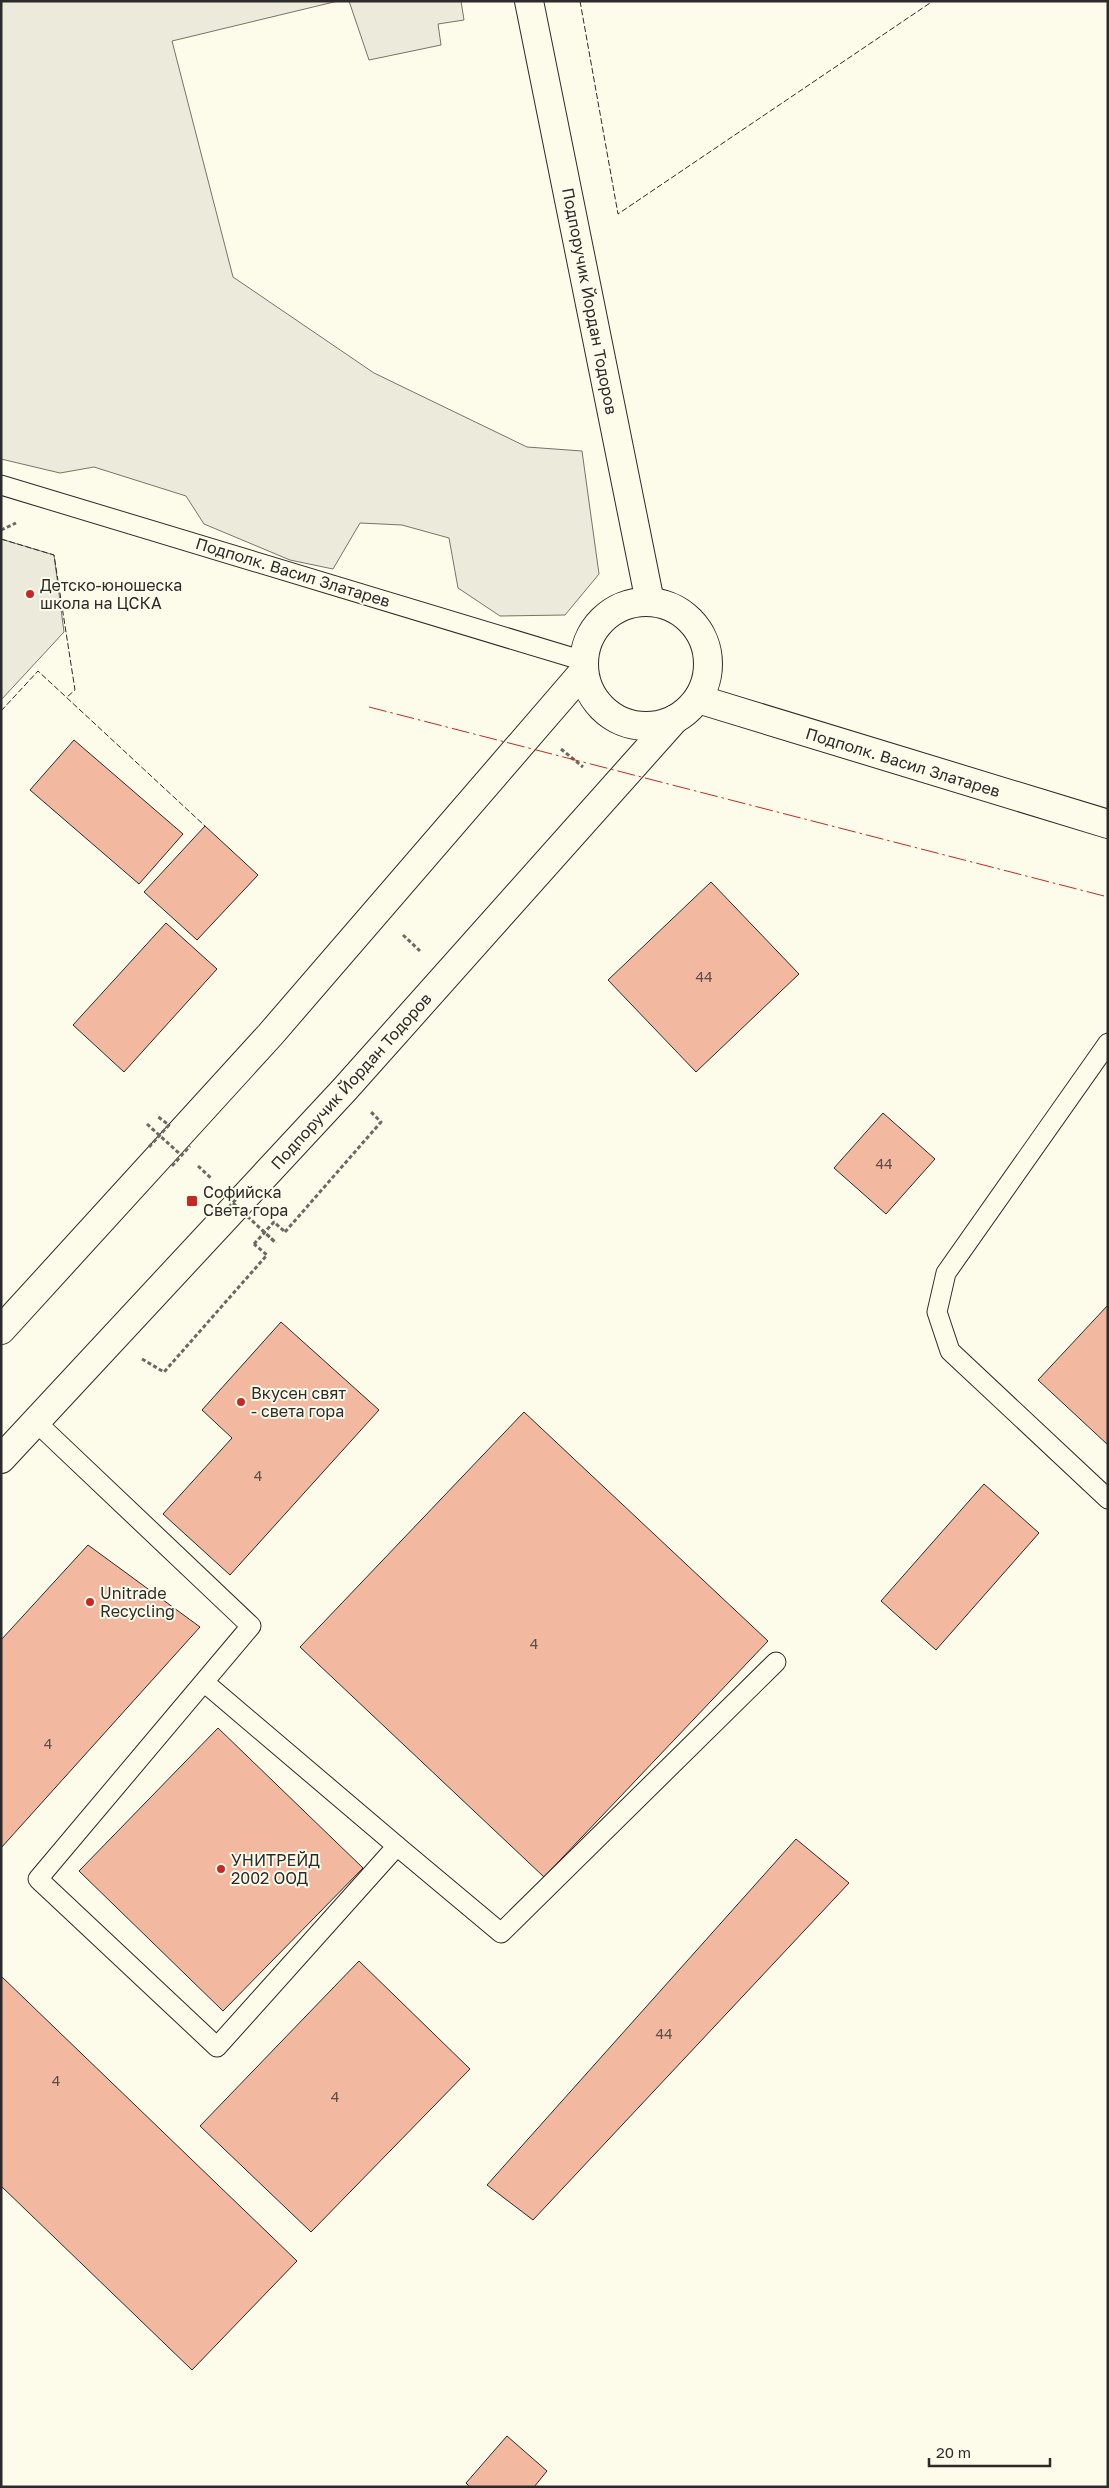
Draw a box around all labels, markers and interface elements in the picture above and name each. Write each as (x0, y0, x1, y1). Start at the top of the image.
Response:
street label: Подпоручик Йордан Тодоров (558, 186, 622, 416)
street label: Подполк. Васил Златарев (193, 533, 393, 611)
place label: Детско-юношеска школа на ЦСКА (40, 575, 182, 613)
marker: Детско-юношеска школа на ЦСКА (24, 588, 36, 600)
street label: Подполк. Васил Златарев (803, 723, 1003, 801)
house number: 44 (695, 968, 713, 985)
street label: Подпоручик Йордан Тодоров (266, 989, 436, 1173)
house number: 44 (875, 1155, 893, 1172)
place label: Софийска Света гора (203, 1182, 288, 1220)
marker: Софийска Света гора (185, 1194, 199, 1208)
place label: Вкусен свят - света гора (251, 1383, 346, 1421)
marker: Вкусен свят - света гора (235, 1396, 247, 1408)
house number: 4 (254, 1467, 262, 1484)
place label: Unitrade Recycling (100, 1583, 175, 1621)
marker: Unitrade Recycling (84, 1596, 96, 1608)
house number: 4 (530, 1635, 538, 1652)
house number: 4 (44, 1735, 52, 1752)
place label: УНИТРЕЙД 2002 ООД (231, 1850, 320, 1888)
marker: УНИТРЕЙД 2002 ООД (215, 1863, 227, 1875)
house number: 44 (655, 2025, 673, 2042)
house number: 4 (52, 2072, 60, 2089)
house number: 4 (331, 2088, 339, 2105)
scale bar (929, 2436, 1050, 2468)
text: 20 m (936, 2443, 971, 2461)

